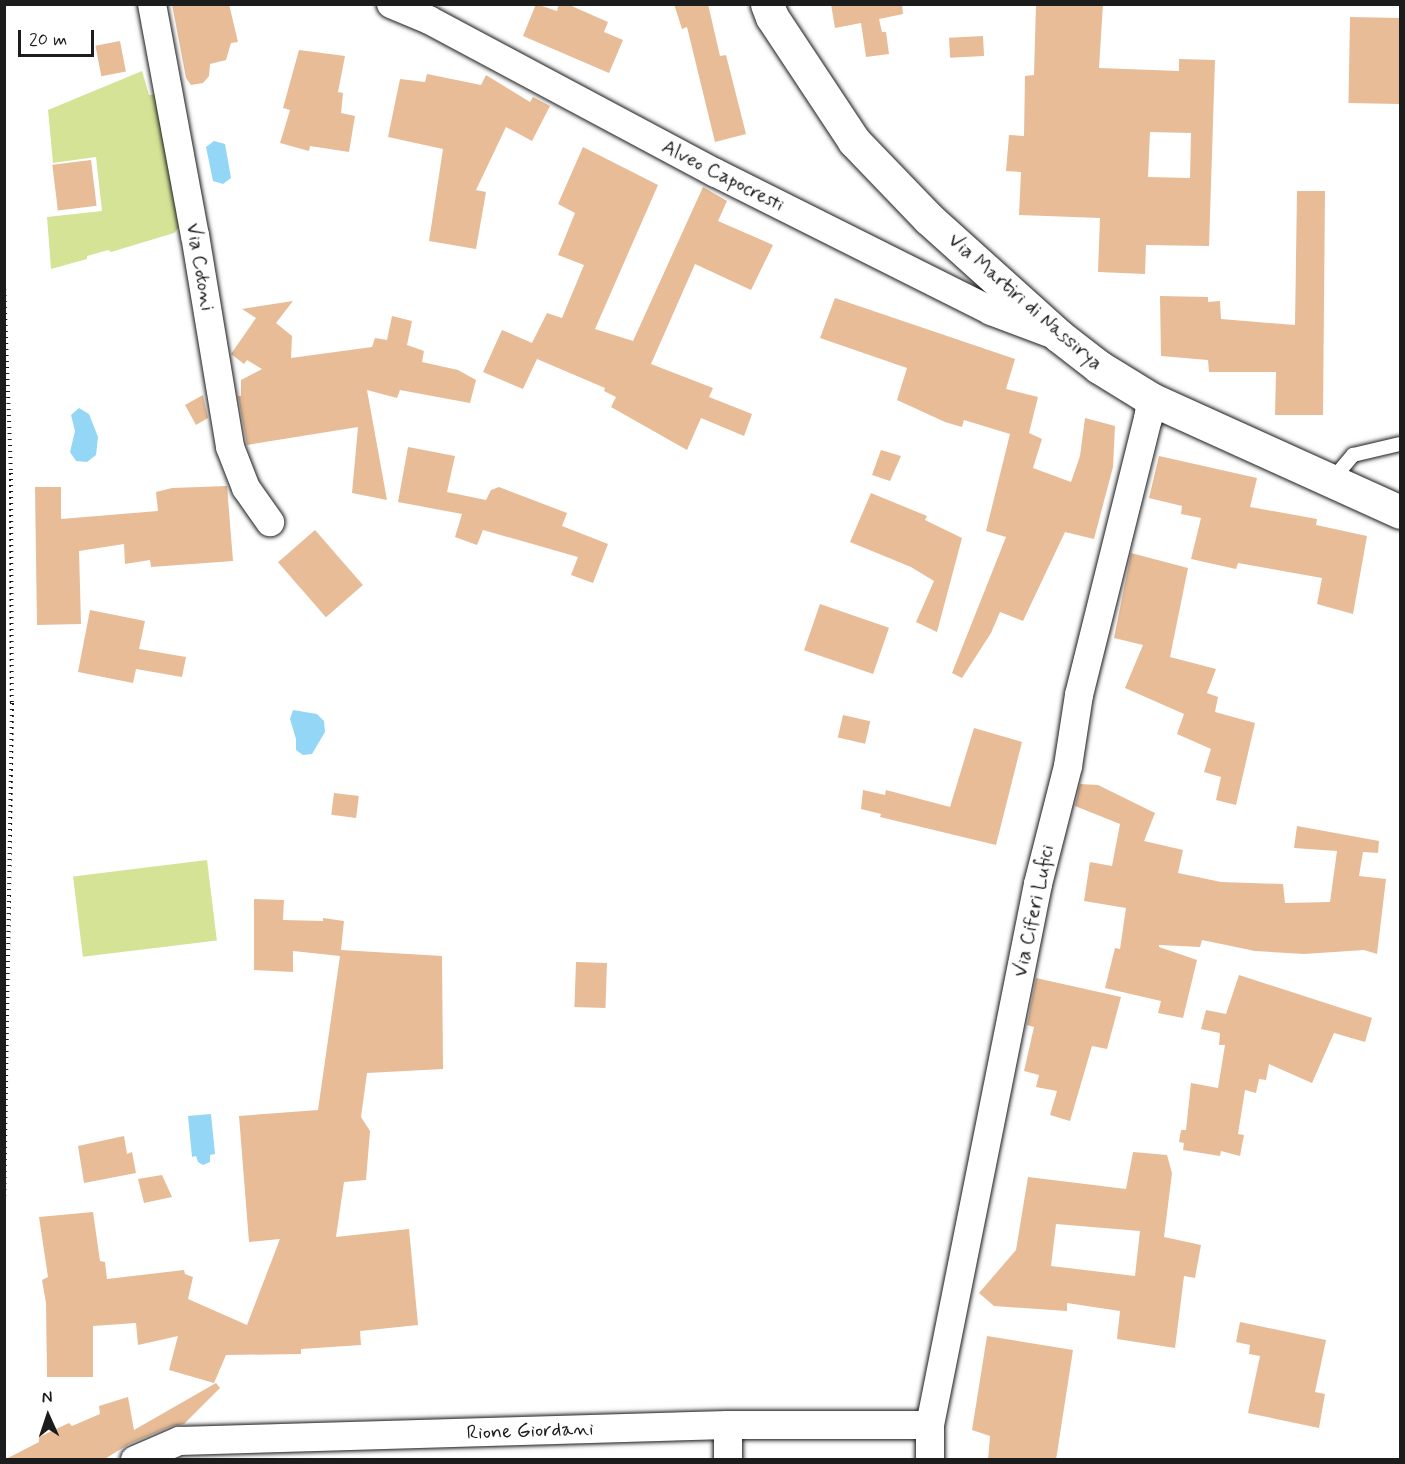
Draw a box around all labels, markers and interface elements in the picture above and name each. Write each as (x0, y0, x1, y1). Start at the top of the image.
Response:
scale bar (21, 18, 98, 56)
text: 20 m (29, 28, 67, 52)
street label: Alveo Capocresti (658, 135, 788, 217)
street label: Via Cotoni (180, 221, 220, 313)
street label: Via Martiri di Nassirya (944, 229, 1106, 375)
street label: Via Ciferi Lufici (1009, 844, 1059, 978)
north arrow (18, 1386, 78, 1446)
text: N (41, 1387, 53, 1408)
street label: Rione Giordani (469, 1417, 591, 1445)

